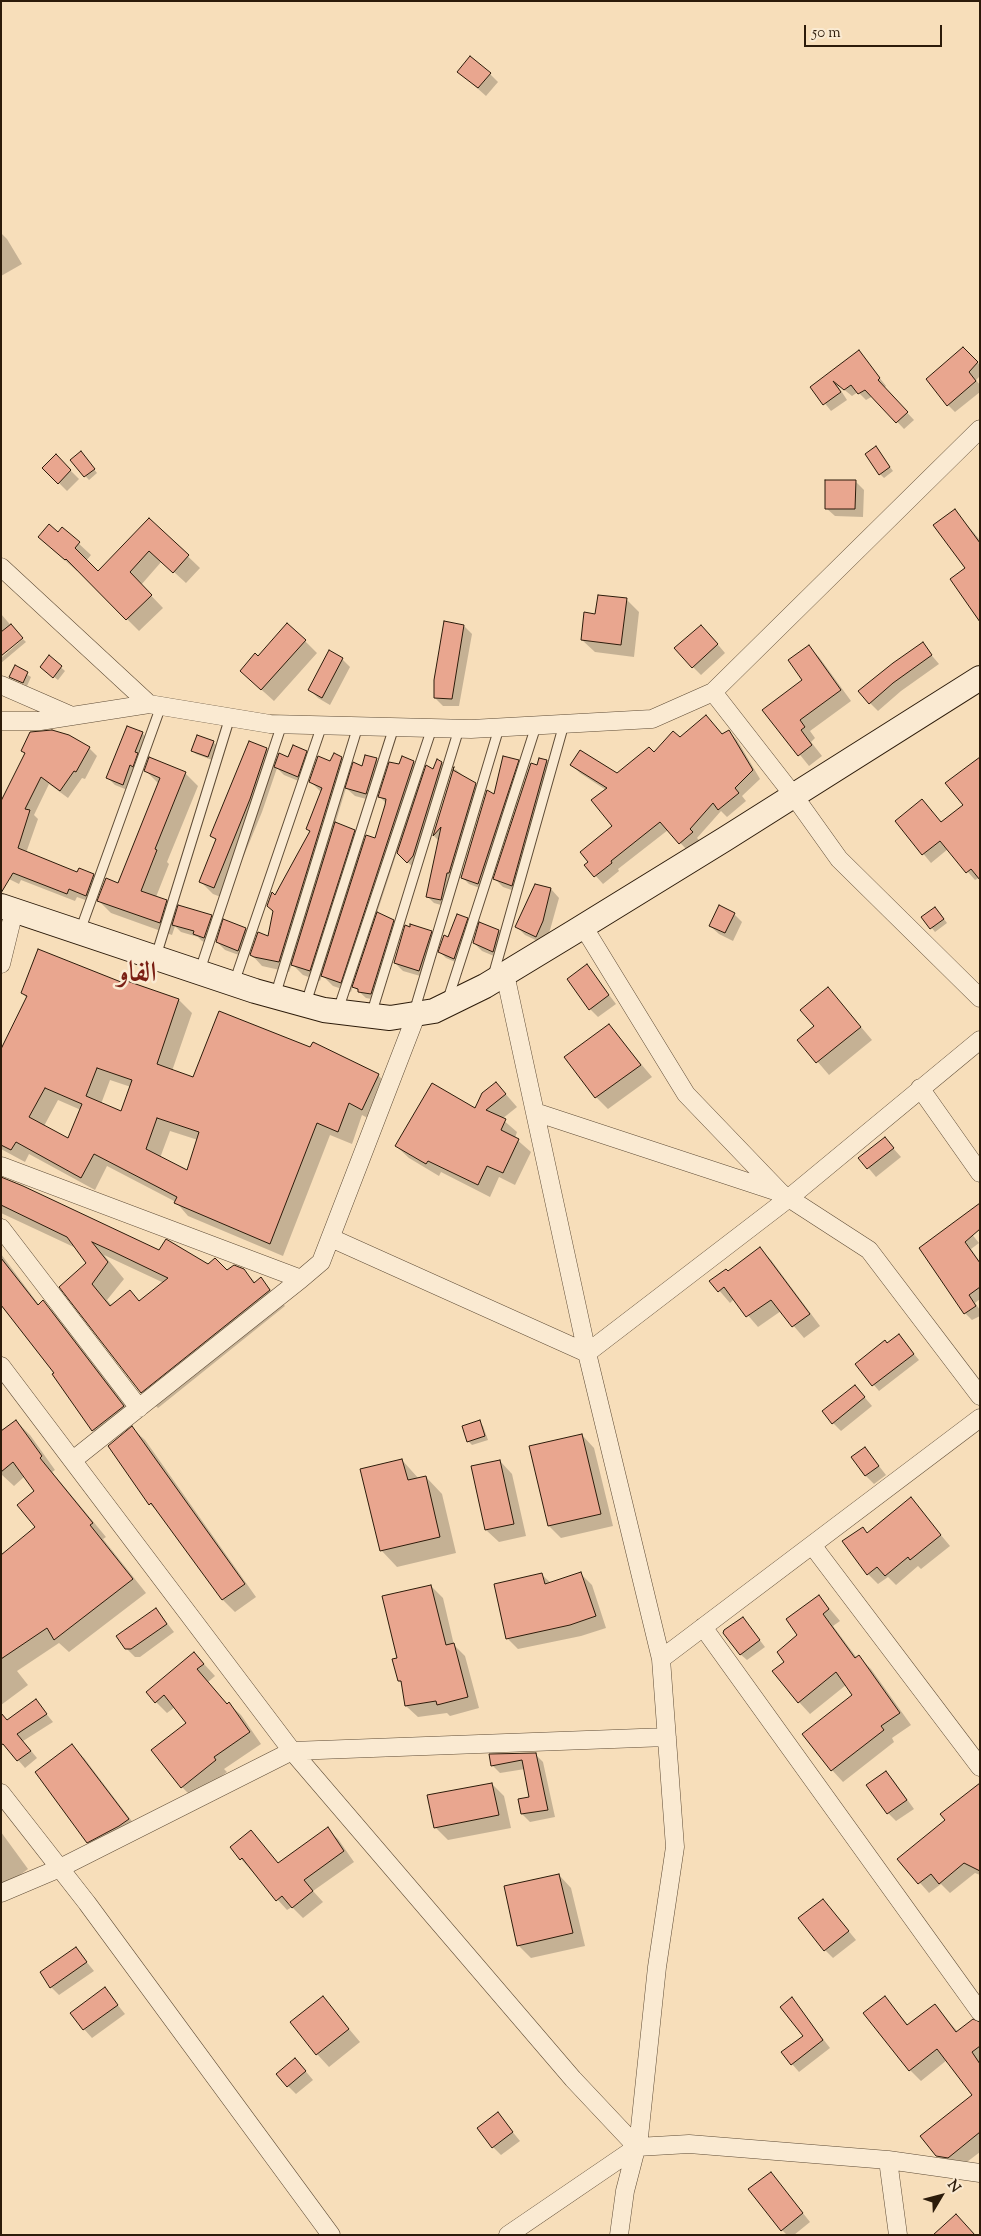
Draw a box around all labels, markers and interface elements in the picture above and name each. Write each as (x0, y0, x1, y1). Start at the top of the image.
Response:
scale bar (806, 15, 944, 47)
text: 50 m (812, 23, 841, 44)
district label: الفاو (117, 959, 157, 993)
north arrow (916, 2171, 966, 2221)
text: N (942, 2176, 964, 2197)

